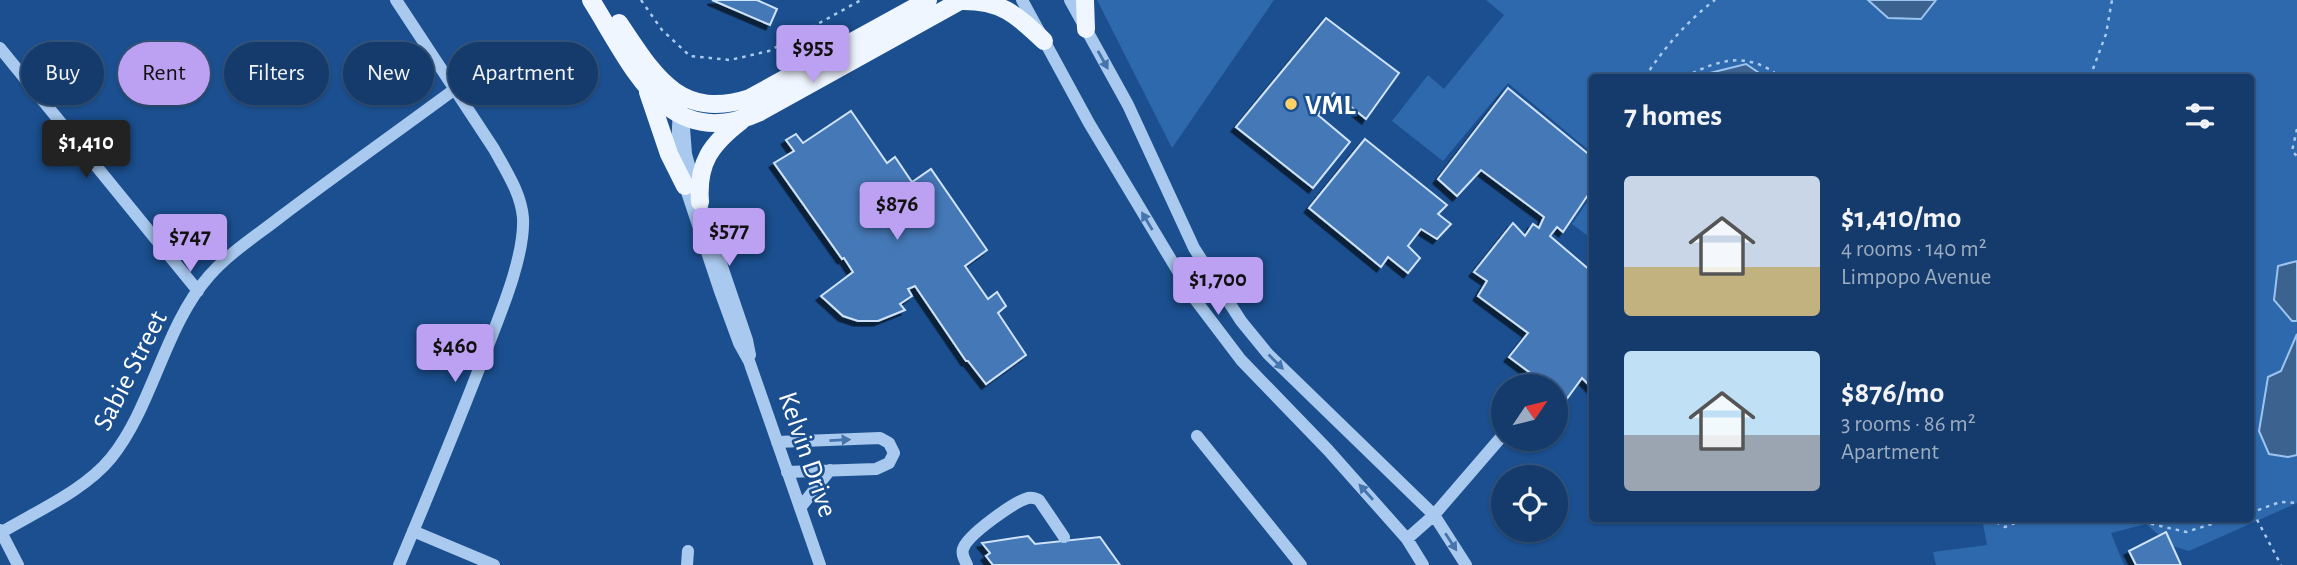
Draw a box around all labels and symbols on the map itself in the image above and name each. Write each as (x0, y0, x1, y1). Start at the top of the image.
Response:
pin: $955 (772, 25, 854, 85)
one-way arrow (1097, 50, 1109, 69)
place label: VML (1305, 92, 1356, 120)
marker: VML (1283, 96, 1299, 112)
pin: $1,410 (29, 120, 143, 180)
pin: $876 (856, 182, 938, 242)
pin: $577 (688, 208, 770, 268)
one-way arrow (1140, 212, 1153, 231)
pin: $747 (149, 215, 231, 274)
pin: $1,700 (1161, 258, 1275, 317)
street label: Sabie Street (89, 306, 173, 435)
pin: $460 (414, 324, 496, 384)
one-way arrow (1268, 353, 1285, 370)
north arrow (1491, 374, 1568, 452)
street label: Kelvin Drive (773, 388, 842, 521)
one-way arrow (829, 435, 851, 446)
one-way arrow (1358, 483, 1374, 501)
one-way arrow (1445, 532, 1458, 551)

